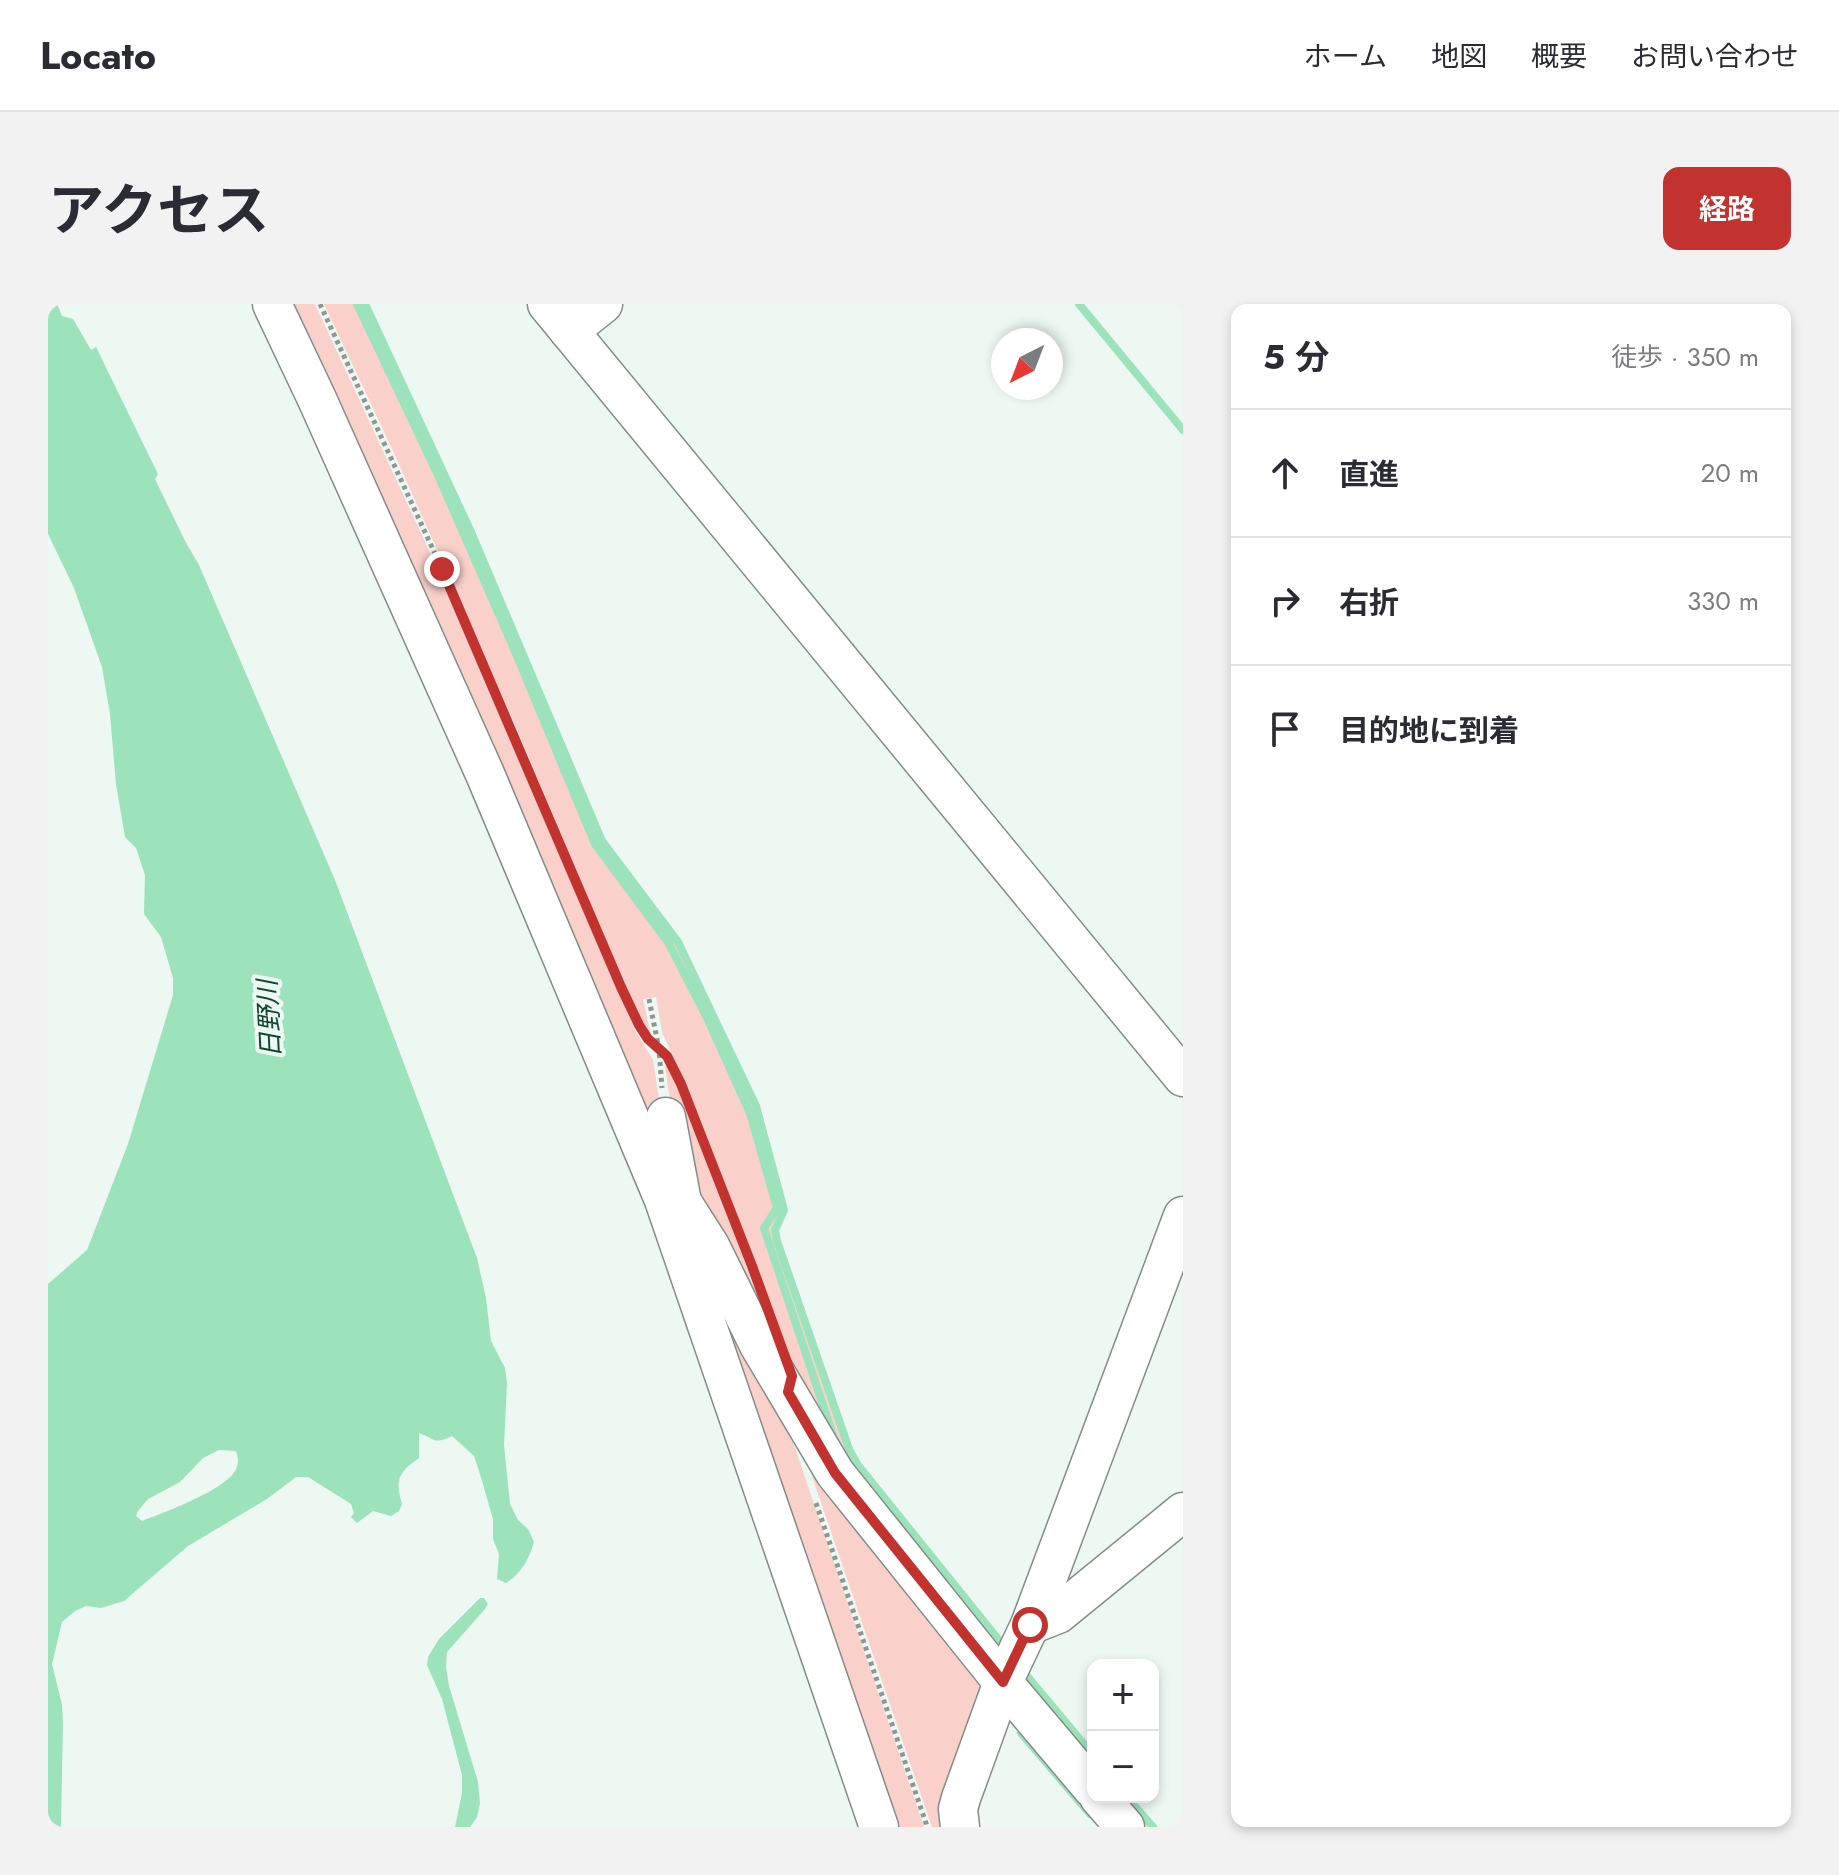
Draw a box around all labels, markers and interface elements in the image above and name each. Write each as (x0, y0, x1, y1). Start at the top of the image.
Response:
text: Locato (40, 28, 156, 83)
text: ホーム (1304, 36, 1387, 77)
text: 地図 (1431, 36, 1487, 77)
text: 概要 (1531, 36, 1587, 77)
text: お問い合わせ (1631, 36, 1799, 77)
button: 経路 (1663, 167, 1791, 250)
text: アクセス (48, 170, 269, 251)
north arrow (991, 328, 1063, 400)
text: 5 分 (1263, 333, 1329, 382)
text: 徒歩 · 350 m (1611, 338, 1759, 376)
icon: ahead (1263, 451, 1307, 495)
text: 直進 (1339, 453, 1399, 496)
text: 20 m (1701, 454, 1759, 492)
route end (424, 551, 460, 587)
icon: right (1263, 579, 1307, 623)
text: 右折 (1339, 581, 1399, 624)
text: 330 m (1687, 582, 1759, 620)
icon: arrive (1263, 707, 1307, 751)
text: 目的地に到着 (1339, 709, 1519, 752)
water label: 日野川 (248, 976, 290, 1059)
route start (1012, 1607, 1048, 1643)
map controls (1087, 1659, 1159, 1803)
button: + (1087, 1659, 1159, 1731)
button: − (1087, 1731, 1159, 1803)

